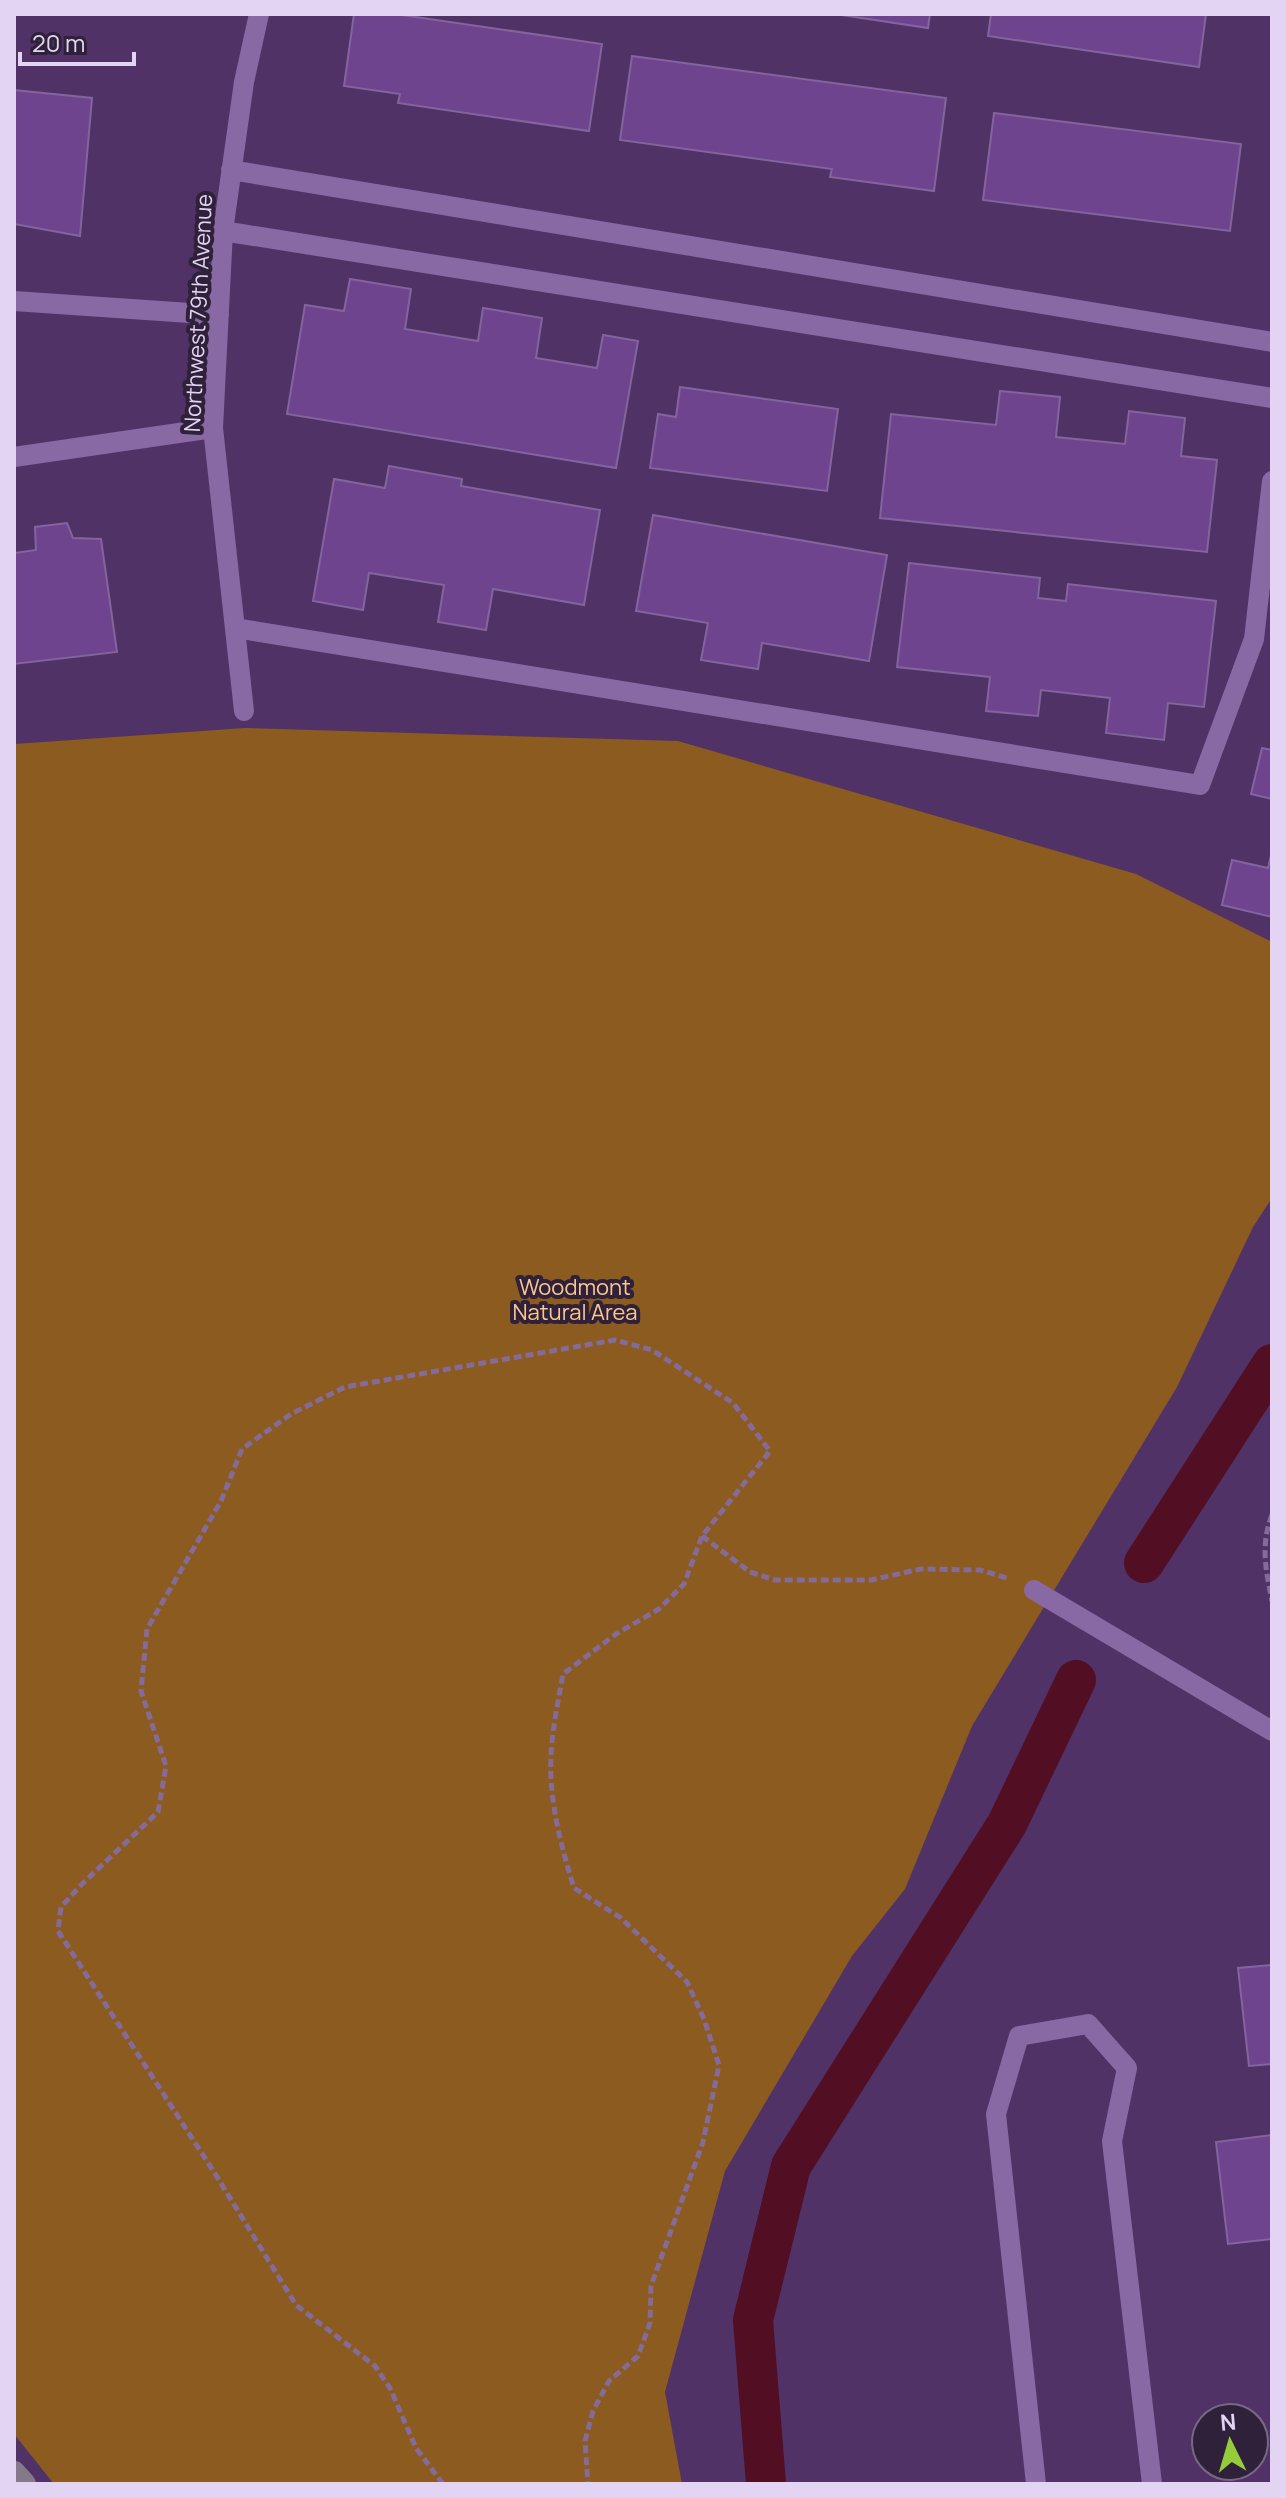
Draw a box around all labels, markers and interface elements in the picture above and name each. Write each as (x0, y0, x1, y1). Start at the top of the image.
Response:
scale bar (20, 16, 134, 66)
text: 20 m (32, 26, 85, 59)
street label: Northwest 79th Avenue (177, 193, 219, 433)
park label: Woodmont Natural Area (513, 1272, 637, 1327)
north arrow (1190, 2402, 1270, 2482)
text: N (1219, 2406, 1237, 2438)

